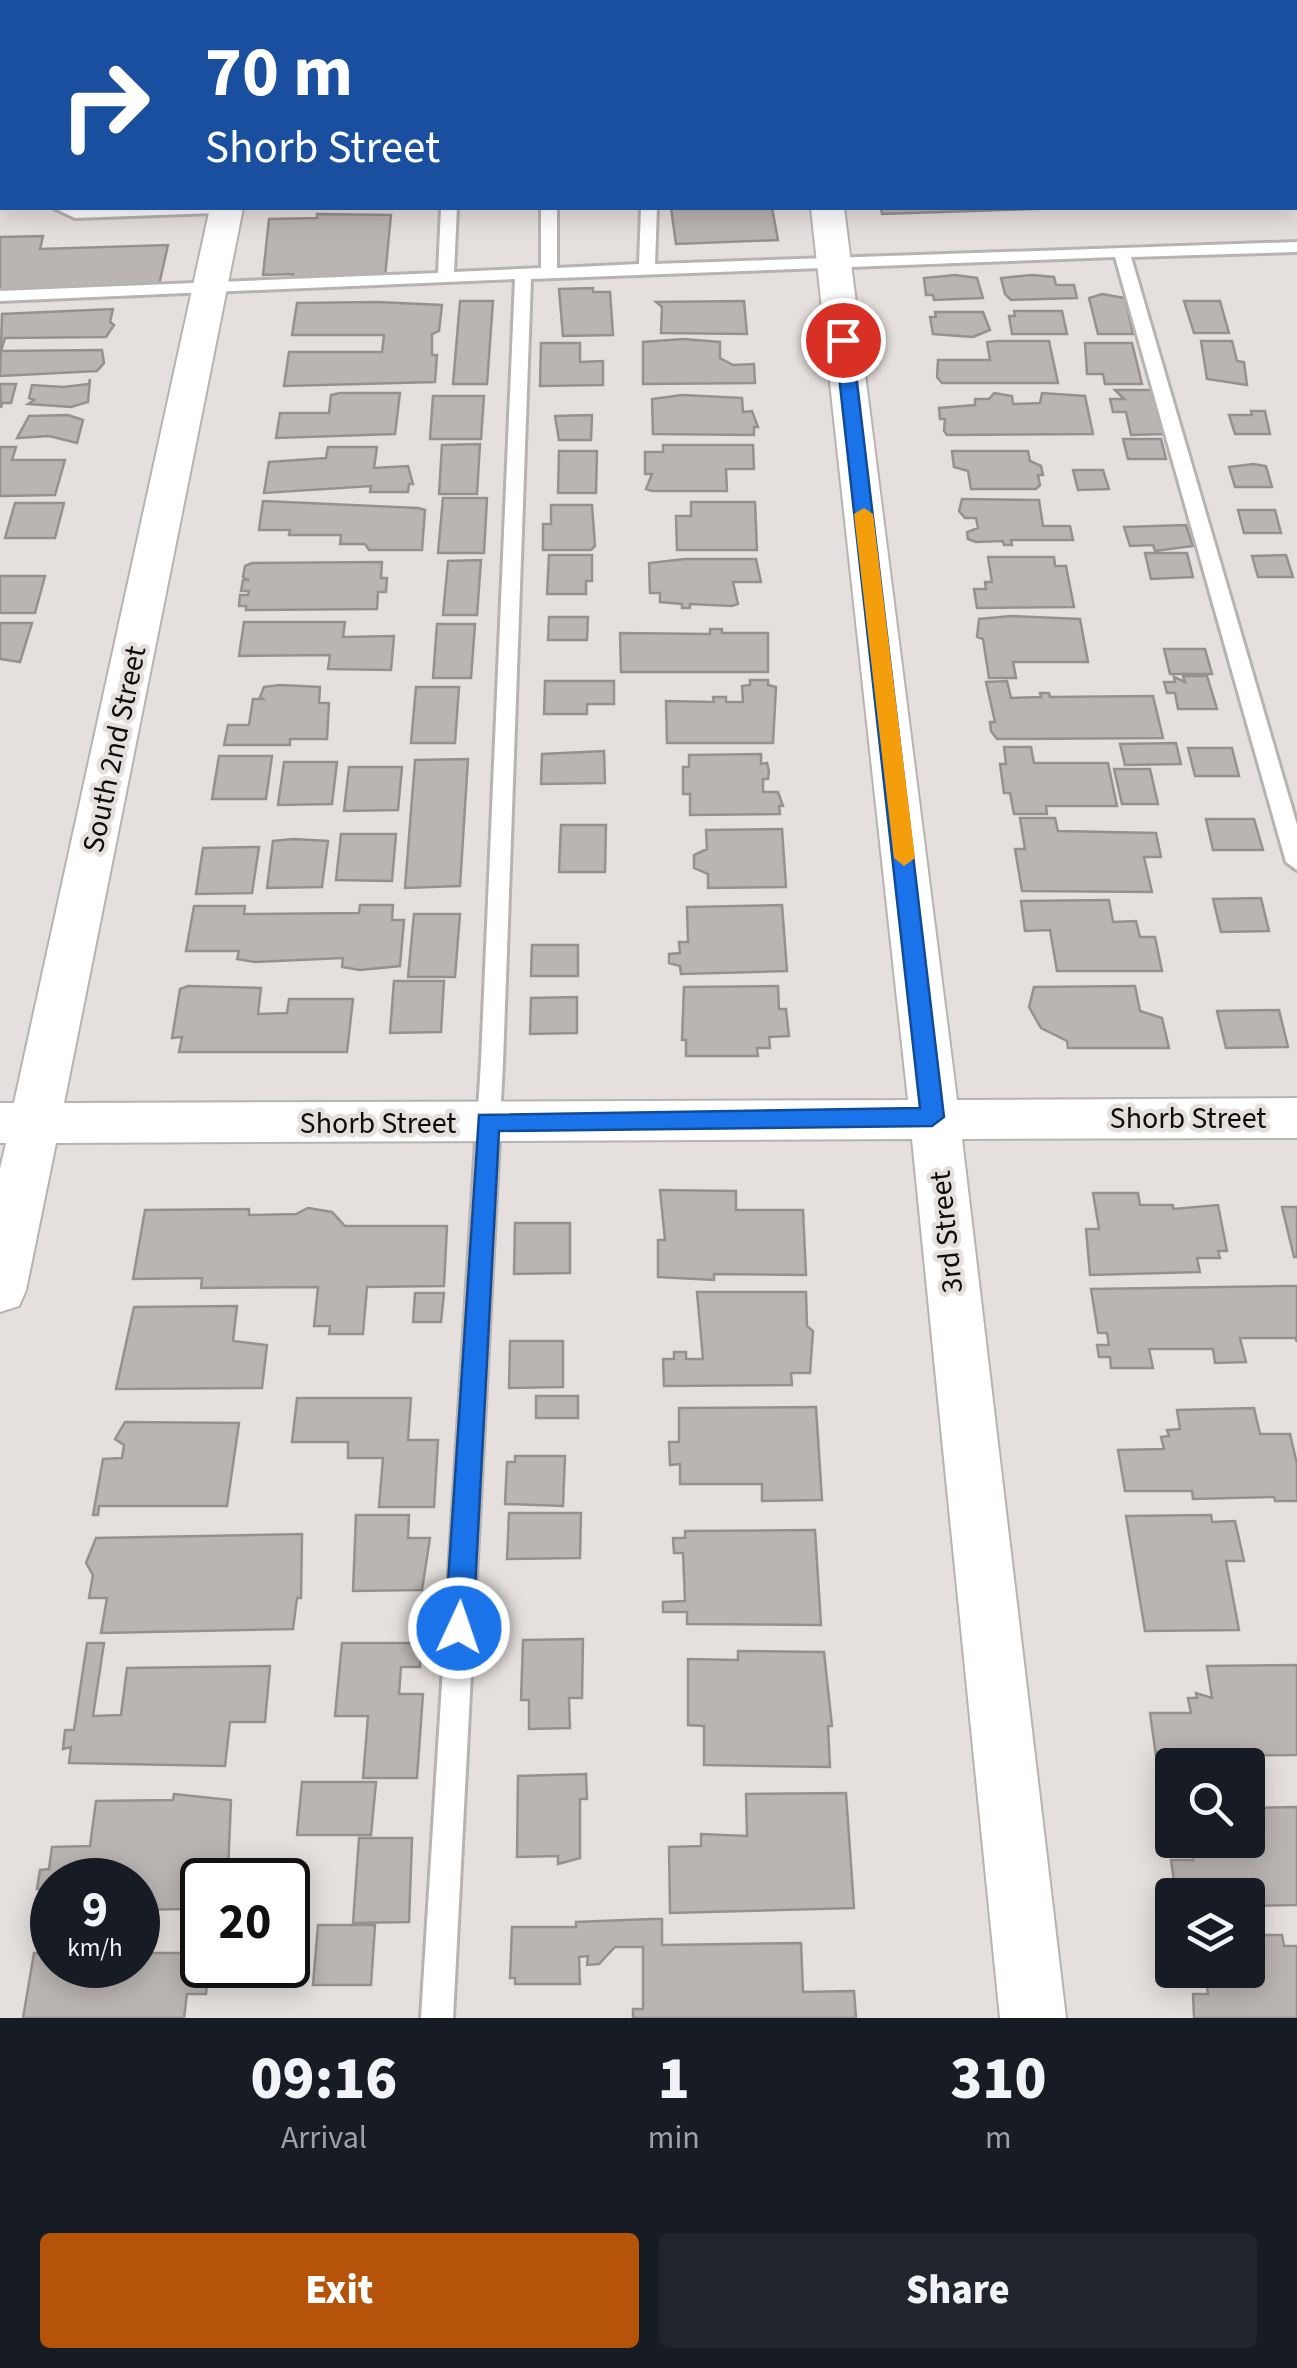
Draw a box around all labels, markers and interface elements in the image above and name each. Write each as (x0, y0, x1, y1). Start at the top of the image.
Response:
text: 70 m (205, 23, 353, 123)
icon: right (40, 40, 170, 170)
text: Shorb Street (205, 116, 440, 180)
pin (801, 298, 886, 383)
icon: arrive (816, 313, 871, 368)
street label: South 2nd Street (72, 642, 157, 856)
street label: Shorb Street (1110, 1097, 1266, 1140)
street label: Shorb Street (300, 1102, 456, 1145)
street label: 3rd Street (919, 1169, 974, 1295)
position arrow (407, 1576, 511, 1680)
map controls (1155, 1748, 1265, 1988)
button: search (1155, 1748, 1265, 1858)
speed limit sign: 20 (180, 1858, 310, 1988)
text: 9 (82, 1875, 108, 1946)
button: layers (1155, 1878, 1265, 1988)
text: km/h (67, 1930, 123, 1966)
text: 09:16 (251, 2037, 397, 2122)
text: 1 (658, 2037, 690, 2122)
text: 310 (950, 2037, 1046, 2122)
text: Arrival (281, 2115, 367, 2161)
text: min (648, 2115, 700, 2161)
text: m (985, 2115, 1012, 2161)
button: Exit (40, 2233, 639, 2348)
button: Share (659, 2233, 1257, 2348)

